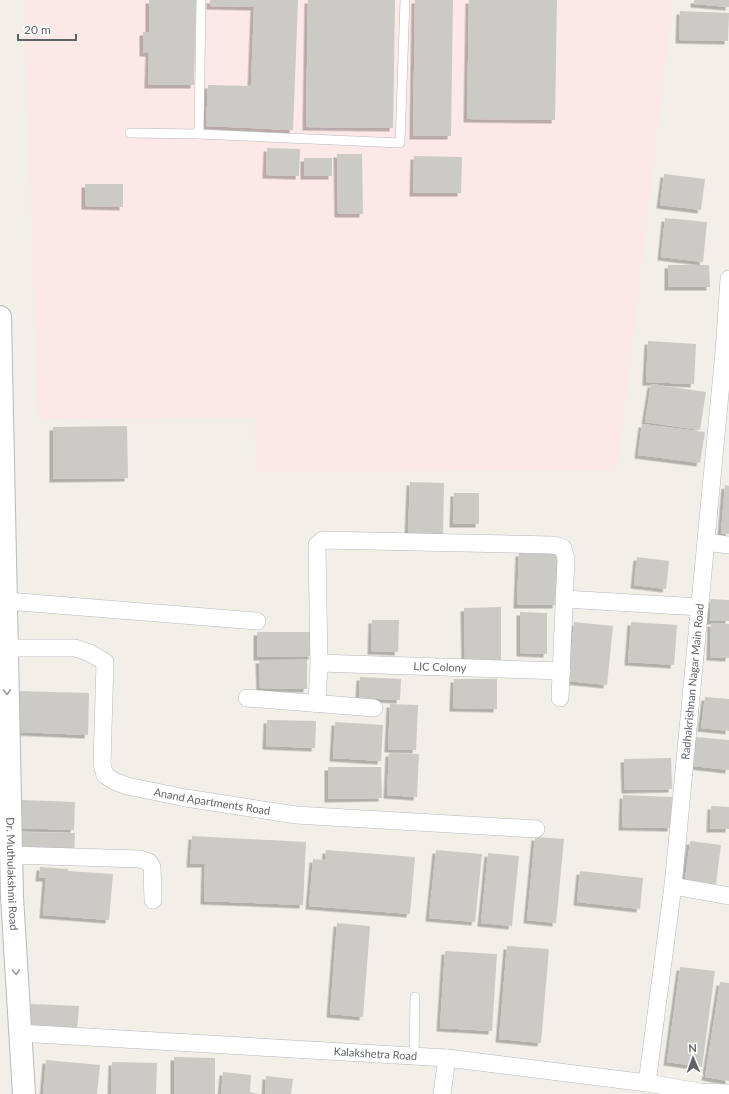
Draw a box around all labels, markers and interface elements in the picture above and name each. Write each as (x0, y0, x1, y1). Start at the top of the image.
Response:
scale bar (18, 16, 76, 42)
text: 20 m (24, 22, 51, 37)
street label: Radhakrishnan Nagar Main Road (678, 603, 706, 760)
street label: LIC Colony (413, 659, 467, 674)
one-way arrow (3, 689, 12, 695)
street label: Anand Apartments Road (153, 785, 271, 817)
street label: Dr. Muthulakshmi Road (4, 817, 21, 931)
one-way arrow (11, 969, 20, 975)
north arrow (673, 1038, 713, 1078)
text: N (688, 1041, 697, 1054)
street label: Kalakshetra Road (333, 1044, 418, 1062)

